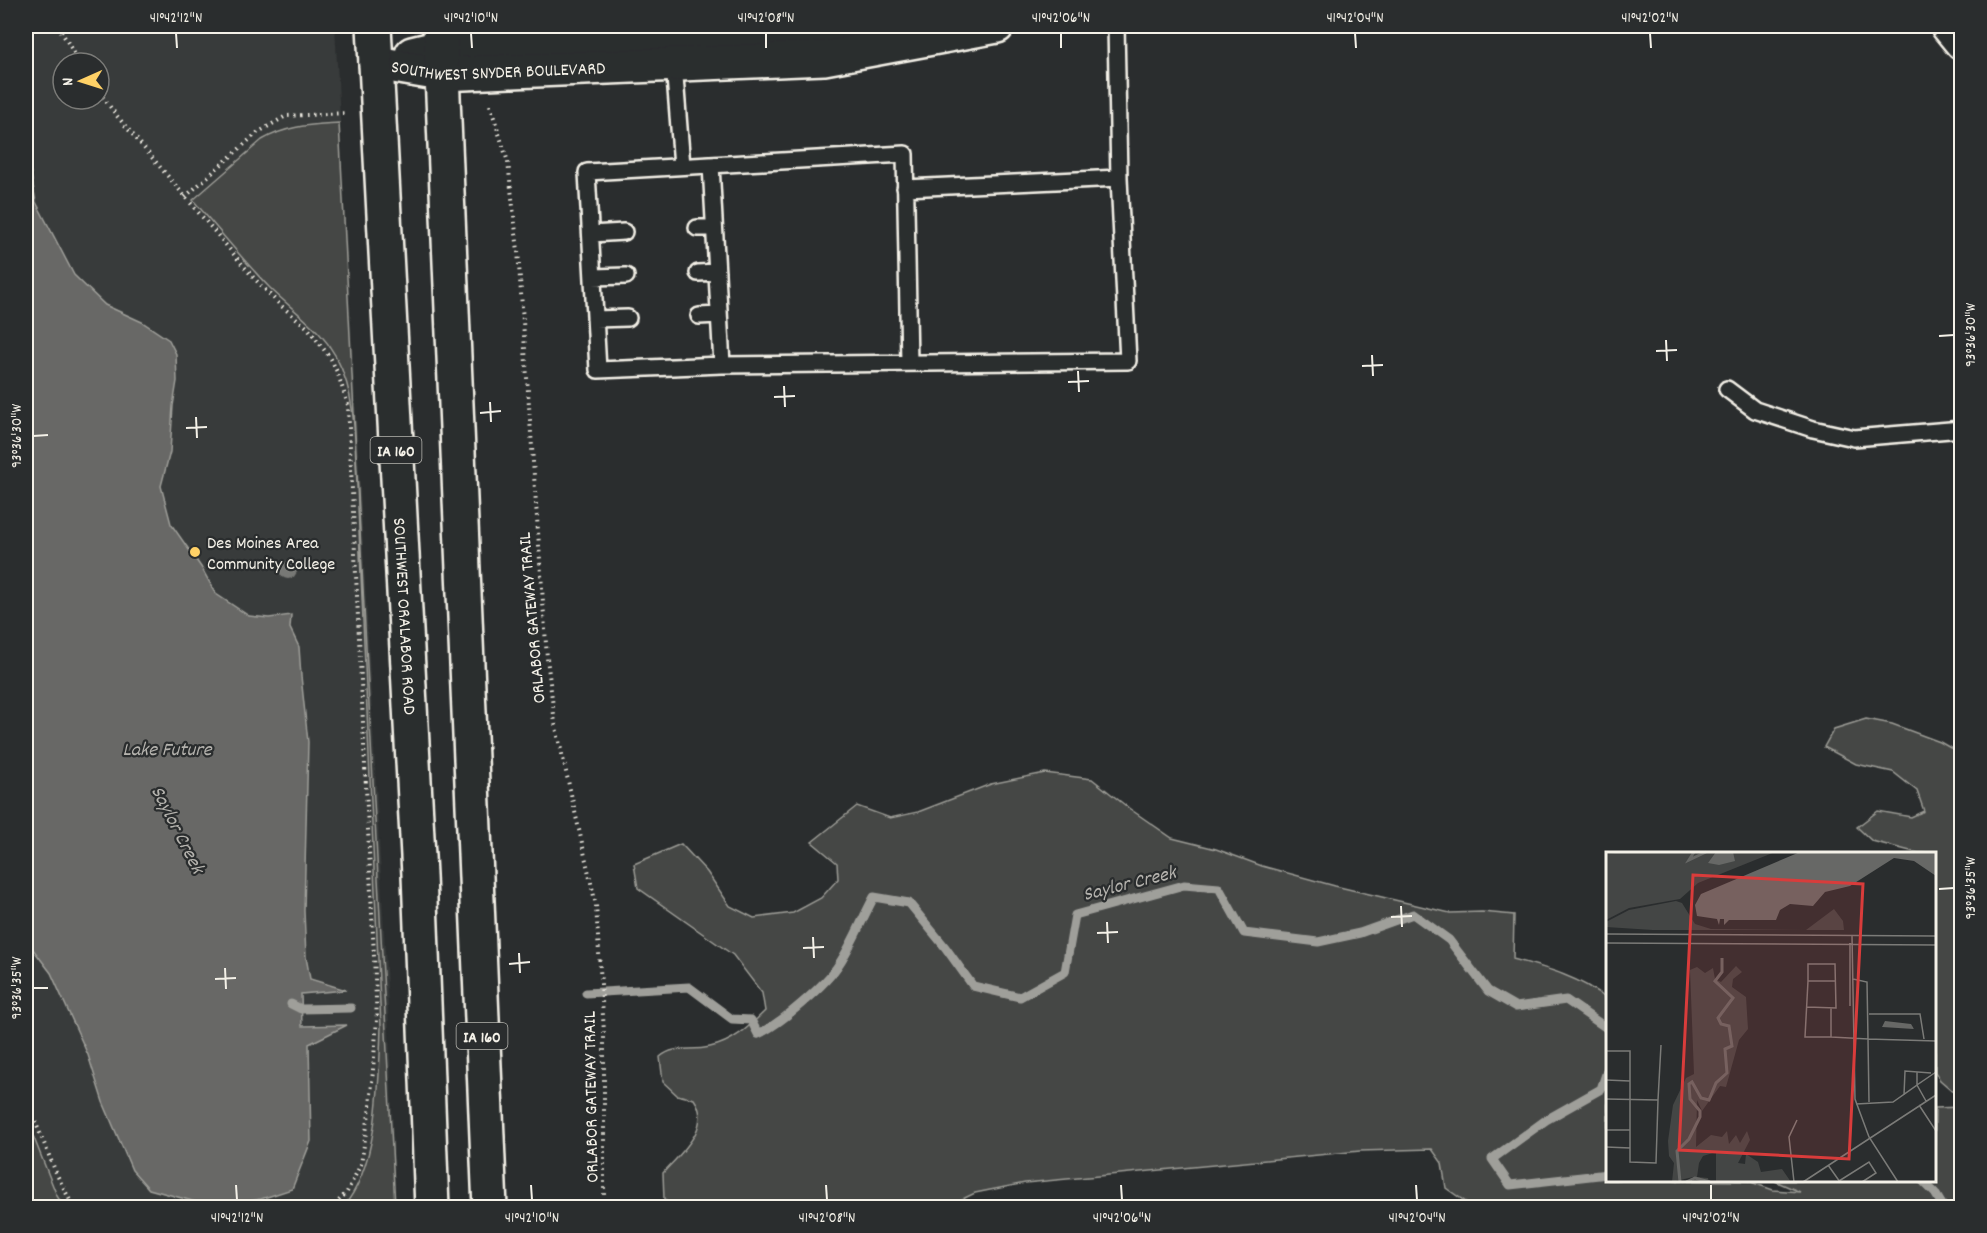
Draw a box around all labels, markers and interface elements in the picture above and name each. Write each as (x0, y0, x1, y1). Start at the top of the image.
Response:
text: 41°42'12"N (150, 8, 202, 30)
text: 41°42'10"N (444, 8, 498, 30)
text: 41°42'08"N (737, 8, 795, 30)
text: 41°42'06"N (1032, 8, 1090, 30)
text: 41°42'04"N (1326, 8, 1384, 30)
text: 41°42'02"N (1621, 8, 1679, 30)
north arrow (51, 51, 111, 111)
street label: SOUTHWEST SNYDER BOULEVARD (389, 56, 606, 89)
text: N (57, 77, 80, 86)
text: 93°36'30"W (1961, 303, 1983, 367)
text: 93°36'30"W (7, 404, 29, 468)
road number: IA 160 (370, 437, 422, 463)
street label: SOUTHWEST ORALABOR ROAD (385, 517, 420, 716)
street label: ORLABOR GATEWAY TRAIL (513, 530, 553, 705)
place label: Des Moines Area Community College (207, 532, 335, 578)
marker: Des Moines Area Community College (188, 545, 202, 559)
water label: Lake Future (123, 737, 213, 765)
water label: Saylor Creek (142, 782, 211, 881)
inset map (1606, 852, 1936, 1182)
text: 93°36'35"W (1961, 856, 1983, 919)
water label: Saylor Creek (1080, 859, 1181, 910)
text: 93°36'35"W (7, 956, 29, 1019)
street label: ORLABOR GATEWAY TRAIL (578, 1010, 606, 1183)
road number: IA 160 (456, 1023, 508, 1049)
text: 41°42'12"N (211, 1208, 263, 1230)
text: 41°42'10"N (505, 1208, 559, 1230)
text: 41°42'08"N (798, 1208, 856, 1230)
text: 41°42'06"N (1093, 1208, 1151, 1230)
text: 41°42'04"N (1388, 1208, 1446, 1230)
text: 41°42'02"N (1682, 1208, 1740, 1230)

